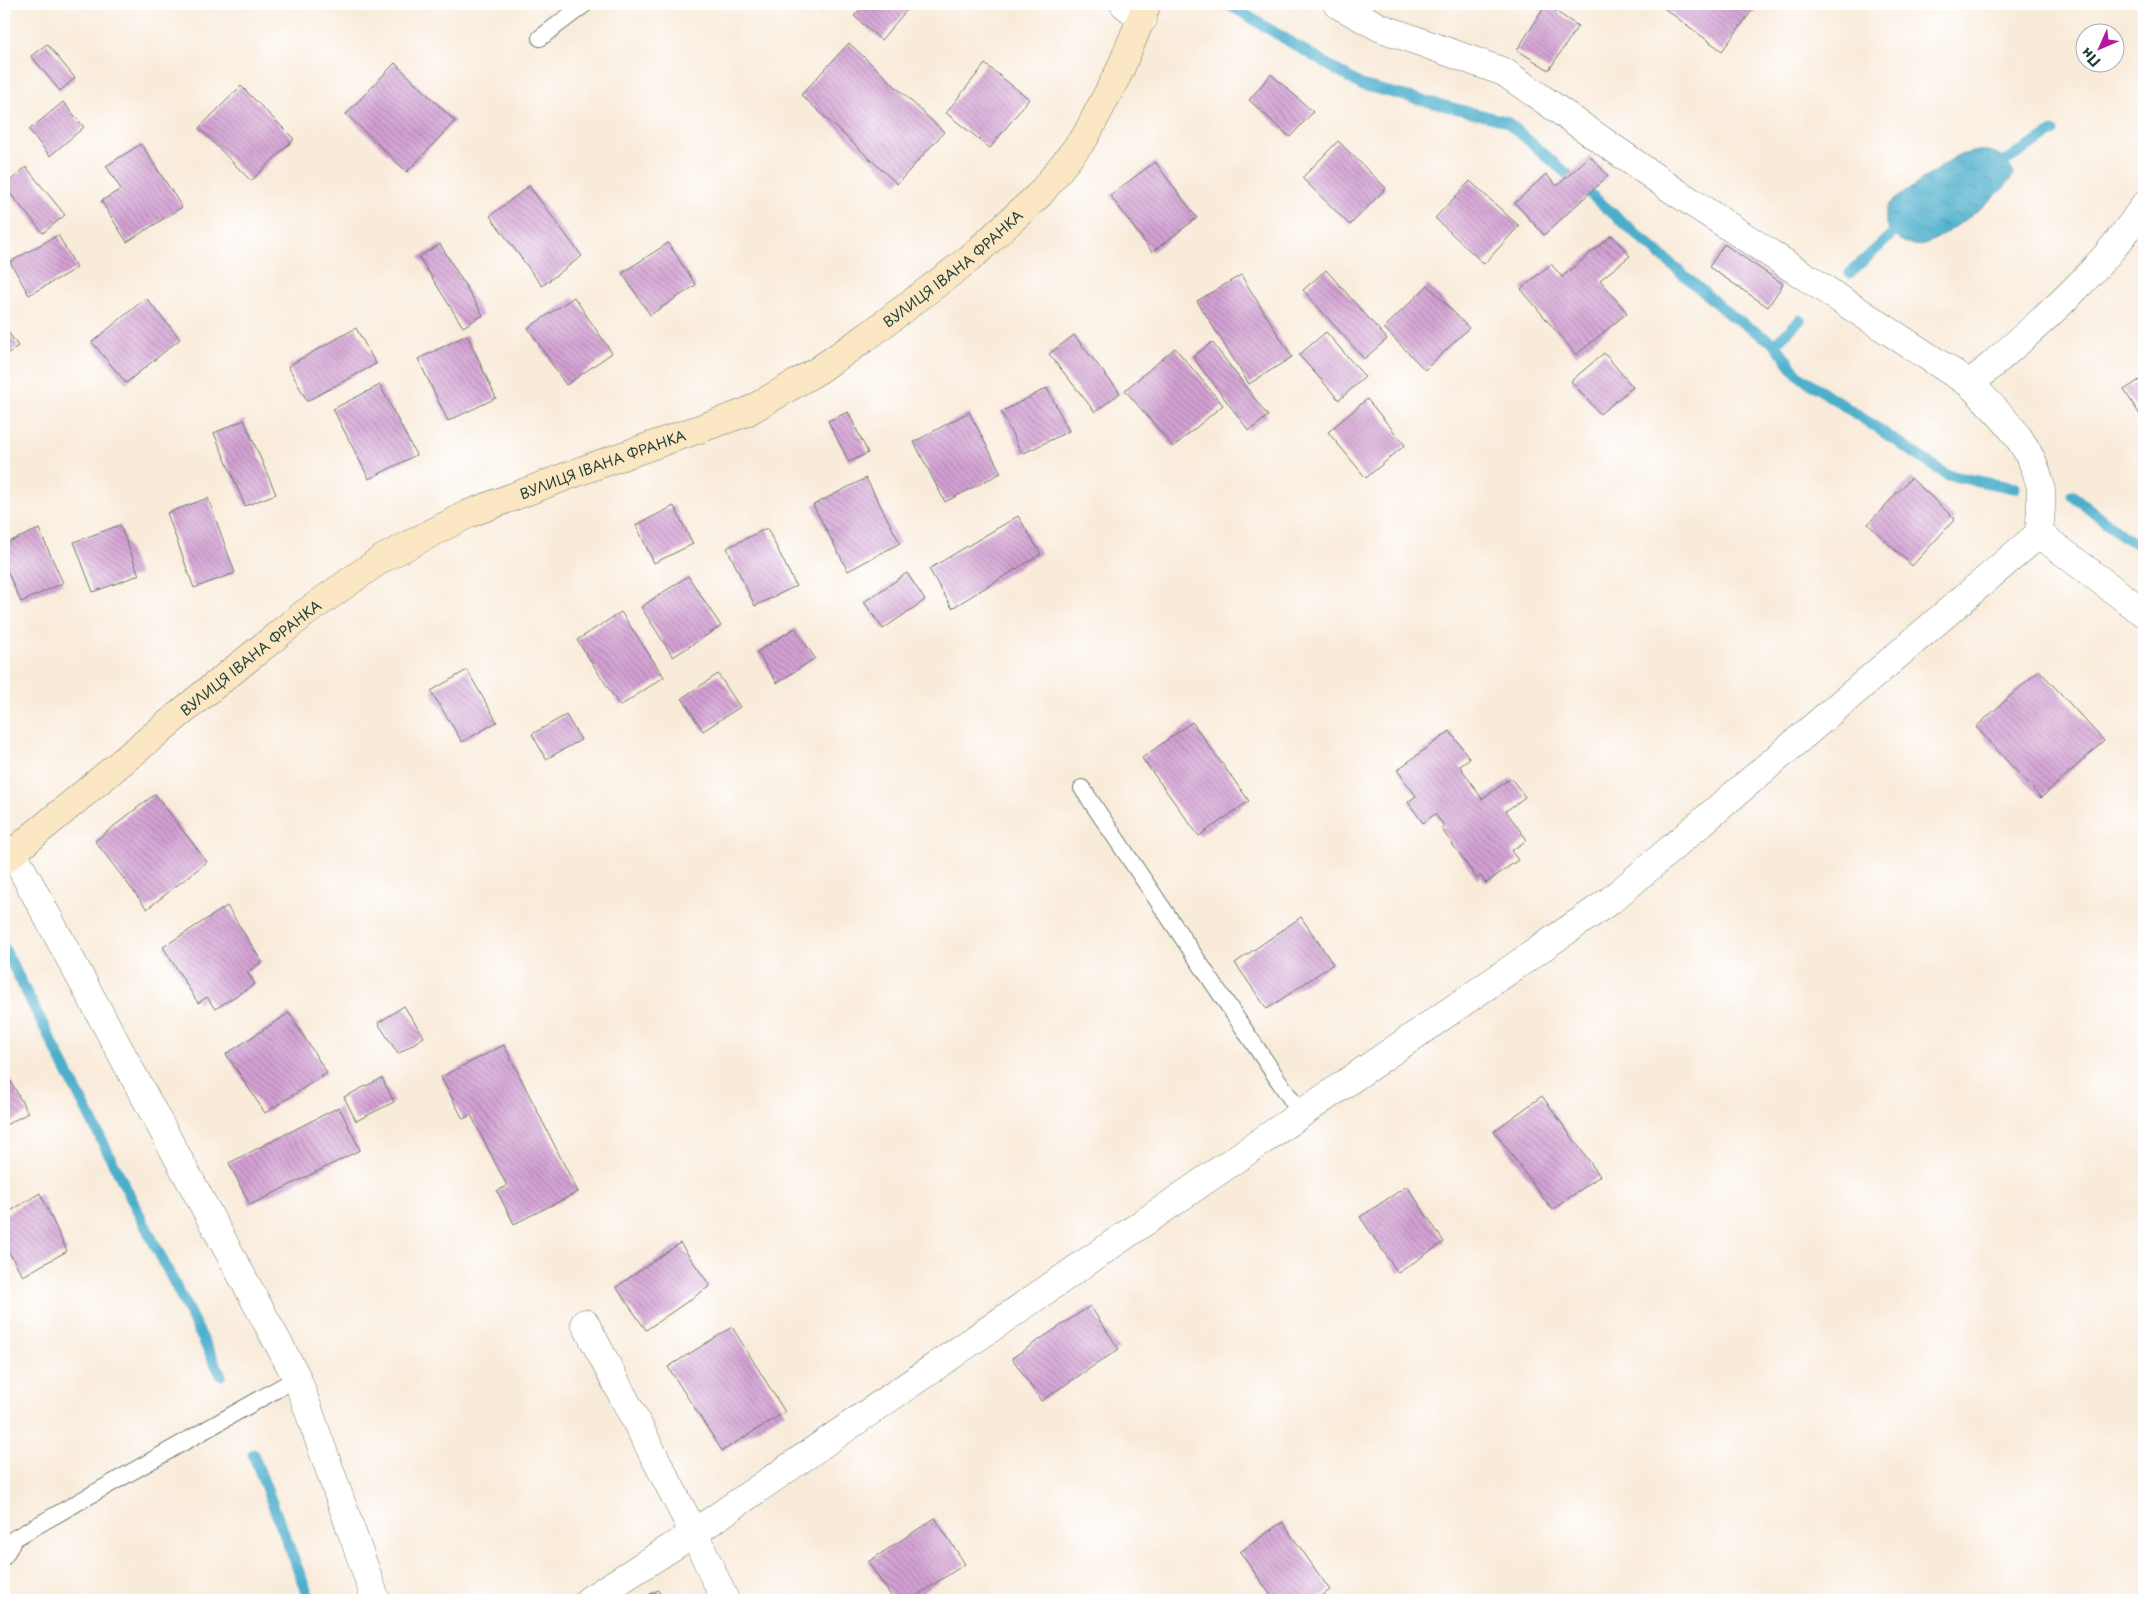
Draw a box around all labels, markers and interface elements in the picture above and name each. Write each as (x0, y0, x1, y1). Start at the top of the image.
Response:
north arrow (2076, 22, 2126, 72)
text: Пн (2076, 43, 2105, 72)
street label: ВУЛИЦЯ ІВАНА ФРАНКА (878, 204, 1027, 332)
street label: ВУЛИЦЯ ІВАНА ФРАНКА (516, 424, 689, 504)
street label: ВУЛИЦЯ ІВАНА ФРАНКА (175, 594, 325, 720)

